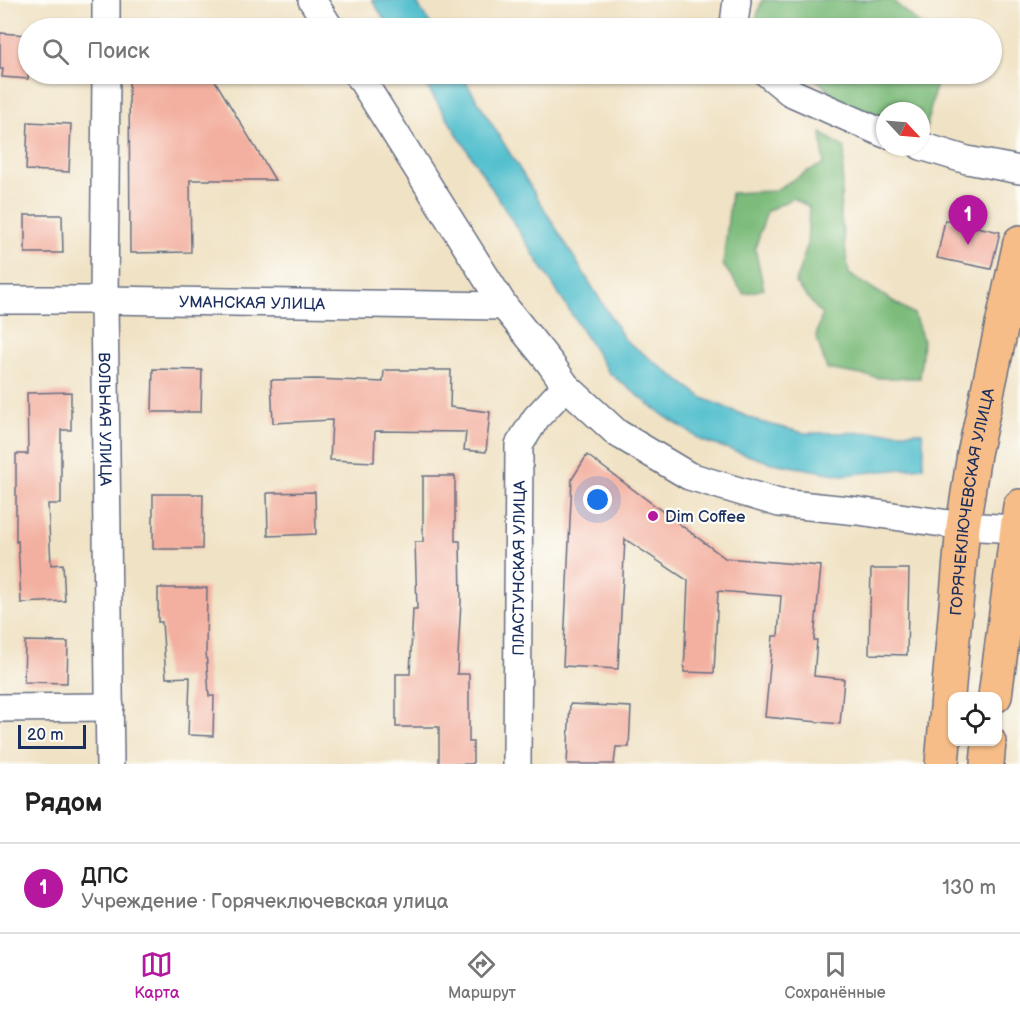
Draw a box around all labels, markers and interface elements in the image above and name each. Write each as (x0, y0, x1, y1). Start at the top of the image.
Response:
search box (18, 18, 1002, 84)
icon: search (39, 35, 72, 68)
text: Поиск (87, 38, 150, 65)
north arrow (876, 102, 930, 156)
pin: 1 (948, 196, 988, 245)
street label: УМАНСКАЯ УЛИЦА (179, 293, 326, 314)
street label: ВОЛЬНАЯ УЛИЦА (94, 352, 114, 486)
street label: ГОРЯЧЕКЛЮЧЕВСКАЯ УЛИЦА (947, 386, 999, 616)
street label: ПЛАСТУНСКАЯ УЛИЦА (510, 480, 530, 656)
your location (583, 485, 612, 514)
place label: Dim Coffee (665, 508, 746, 527)
marker: Dim Coffee (646, 509, 660, 523)
map controls (948, 692, 1002, 746)
button: locate (948, 692, 1002, 746)
scale bar (18, 722, 86, 750)
text: 20 m (27, 726, 63, 745)
text: Рядом (24, 788, 102, 819)
text: ДПС (81, 863, 128, 890)
text: 1 (39, 876, 48, 900)
text: 130 m (942, 876, 996, 900)
text: Учреждение · Горячеключевская улица (81, 890, 449, 914)
tab: Карта (134, 948, 179, 1003)
tab: Маршрут (448, 948, 516, 1003)
tab: Сохранённые (785, 948, 886, 1003)

